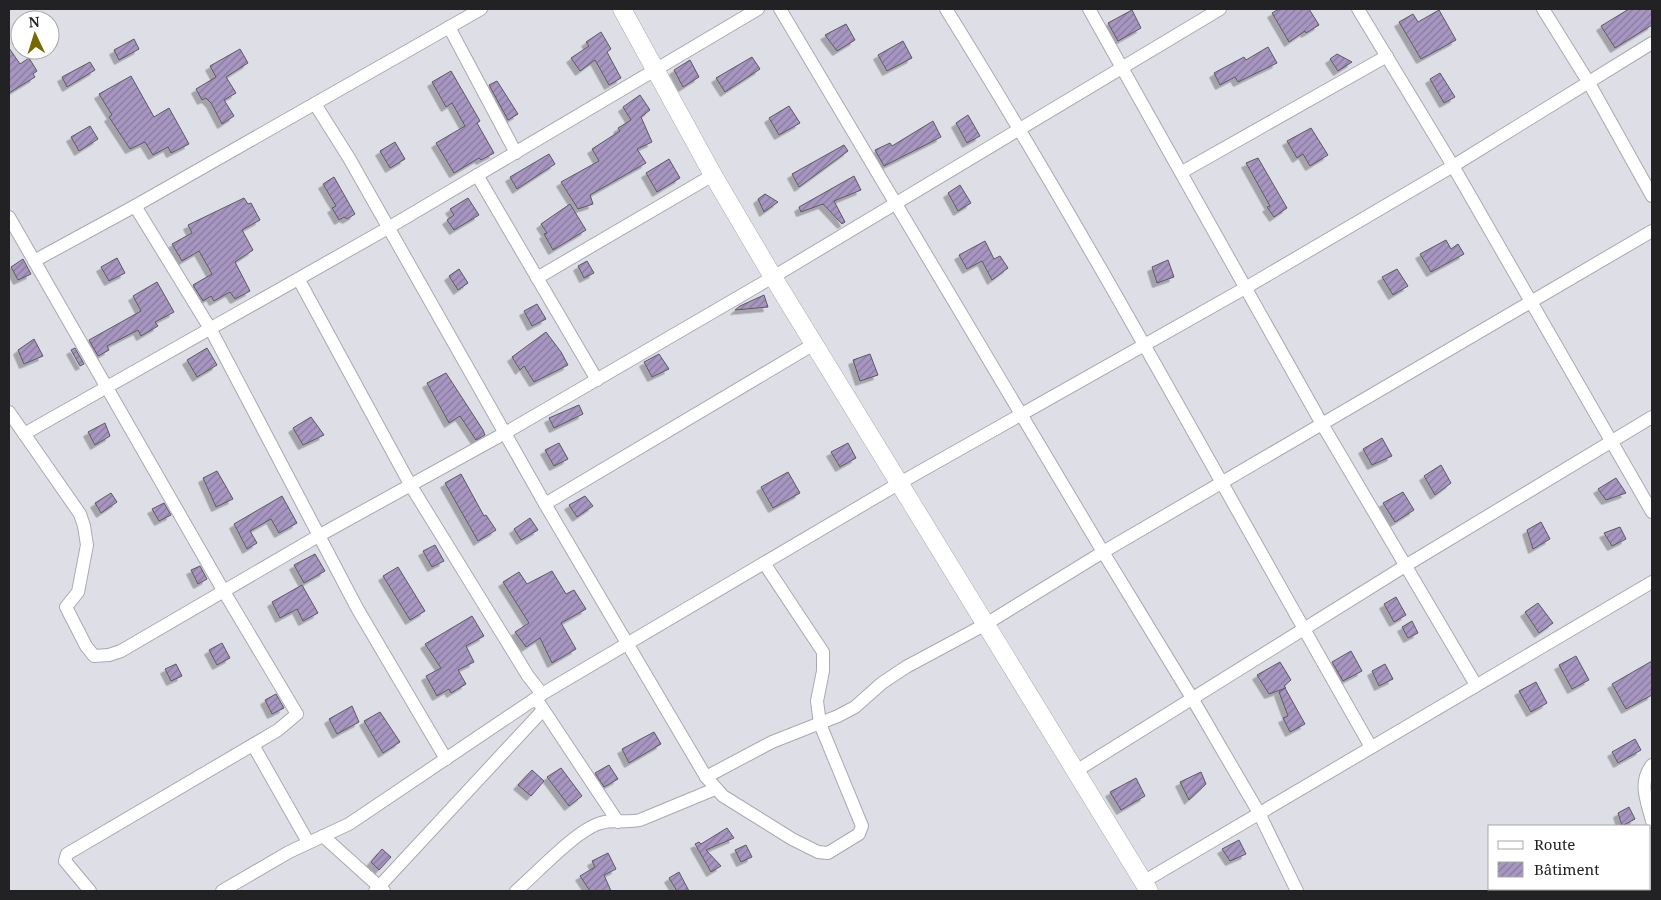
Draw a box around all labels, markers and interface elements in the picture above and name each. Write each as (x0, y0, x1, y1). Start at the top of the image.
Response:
north arrow (10, 10, 60, 60)
text: N (28, 12, 40, 31)
legend (1488, 825, 1651, 890)
text: Route (1534, 834, 1575, 854)
text: Bâtiment (1534, 859, 1600, 879)

